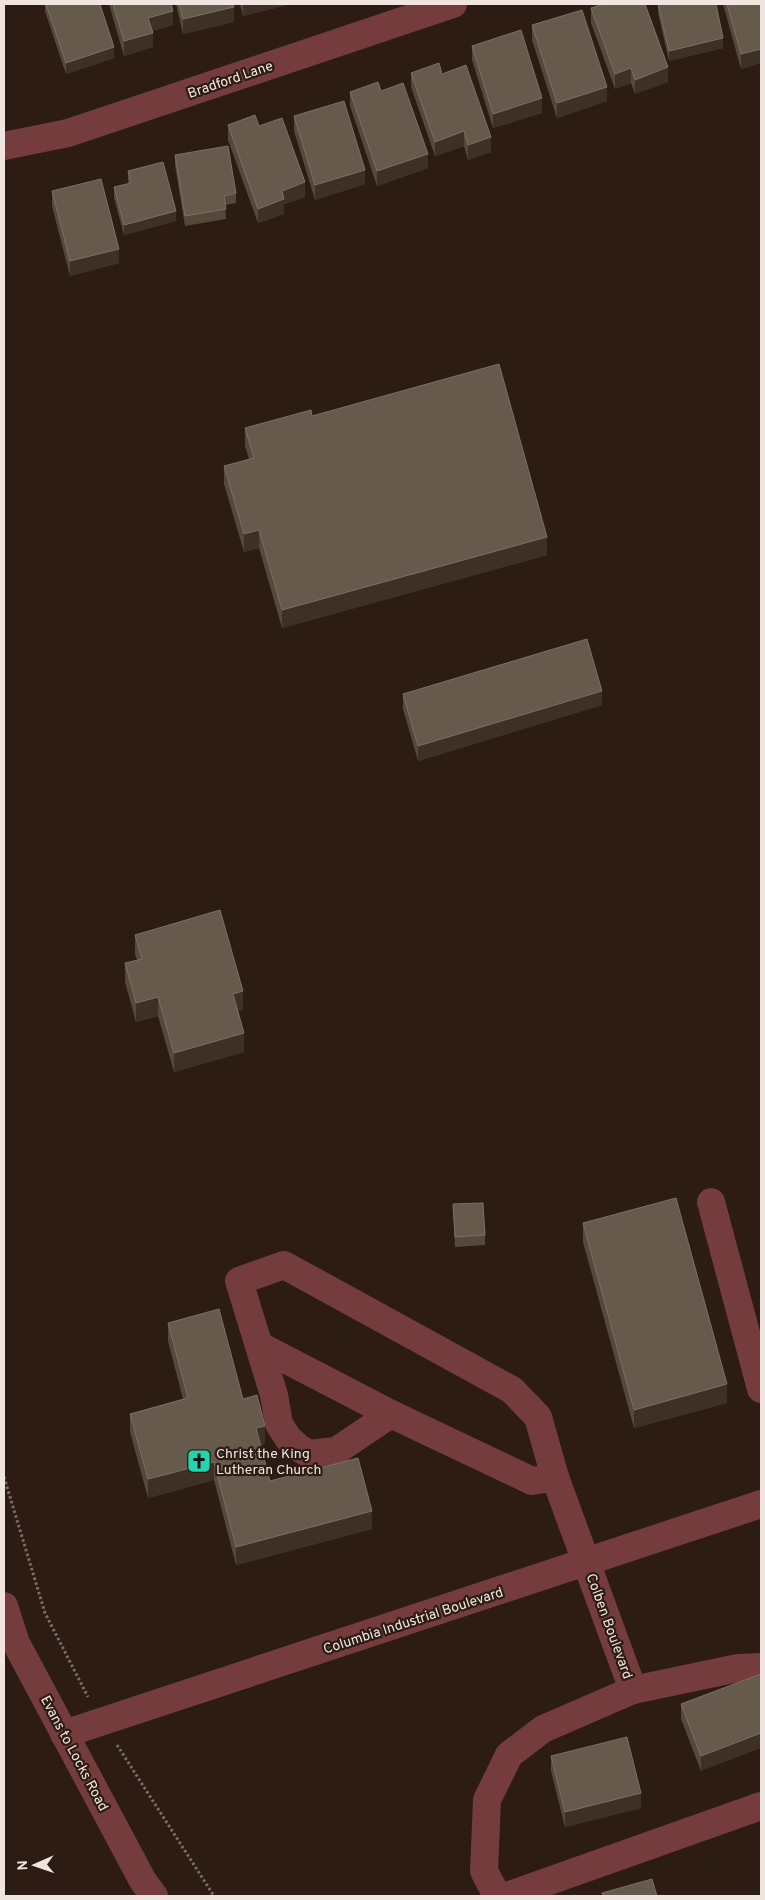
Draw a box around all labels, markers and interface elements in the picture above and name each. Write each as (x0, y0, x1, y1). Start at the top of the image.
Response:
street label: Bradford Lane (186, 58, 275, 103)
place label: Christ the King Lutheran Church (216, 1446, 321, 1479)
church icon: Christ the King Lutheran Church (186, 1448, 212, 1474)
street label: Colben Boulevard (582, 1572, 636, 1682)
street label: Columbia Industrial Boulevard (321, 1584, 506, 1659)
street label: Evans to Locks Road (36, 1693, 111, 1814)
north arrow (10, 1840, 60, 1890)
text: N (15, 1860, 32, 1871)

